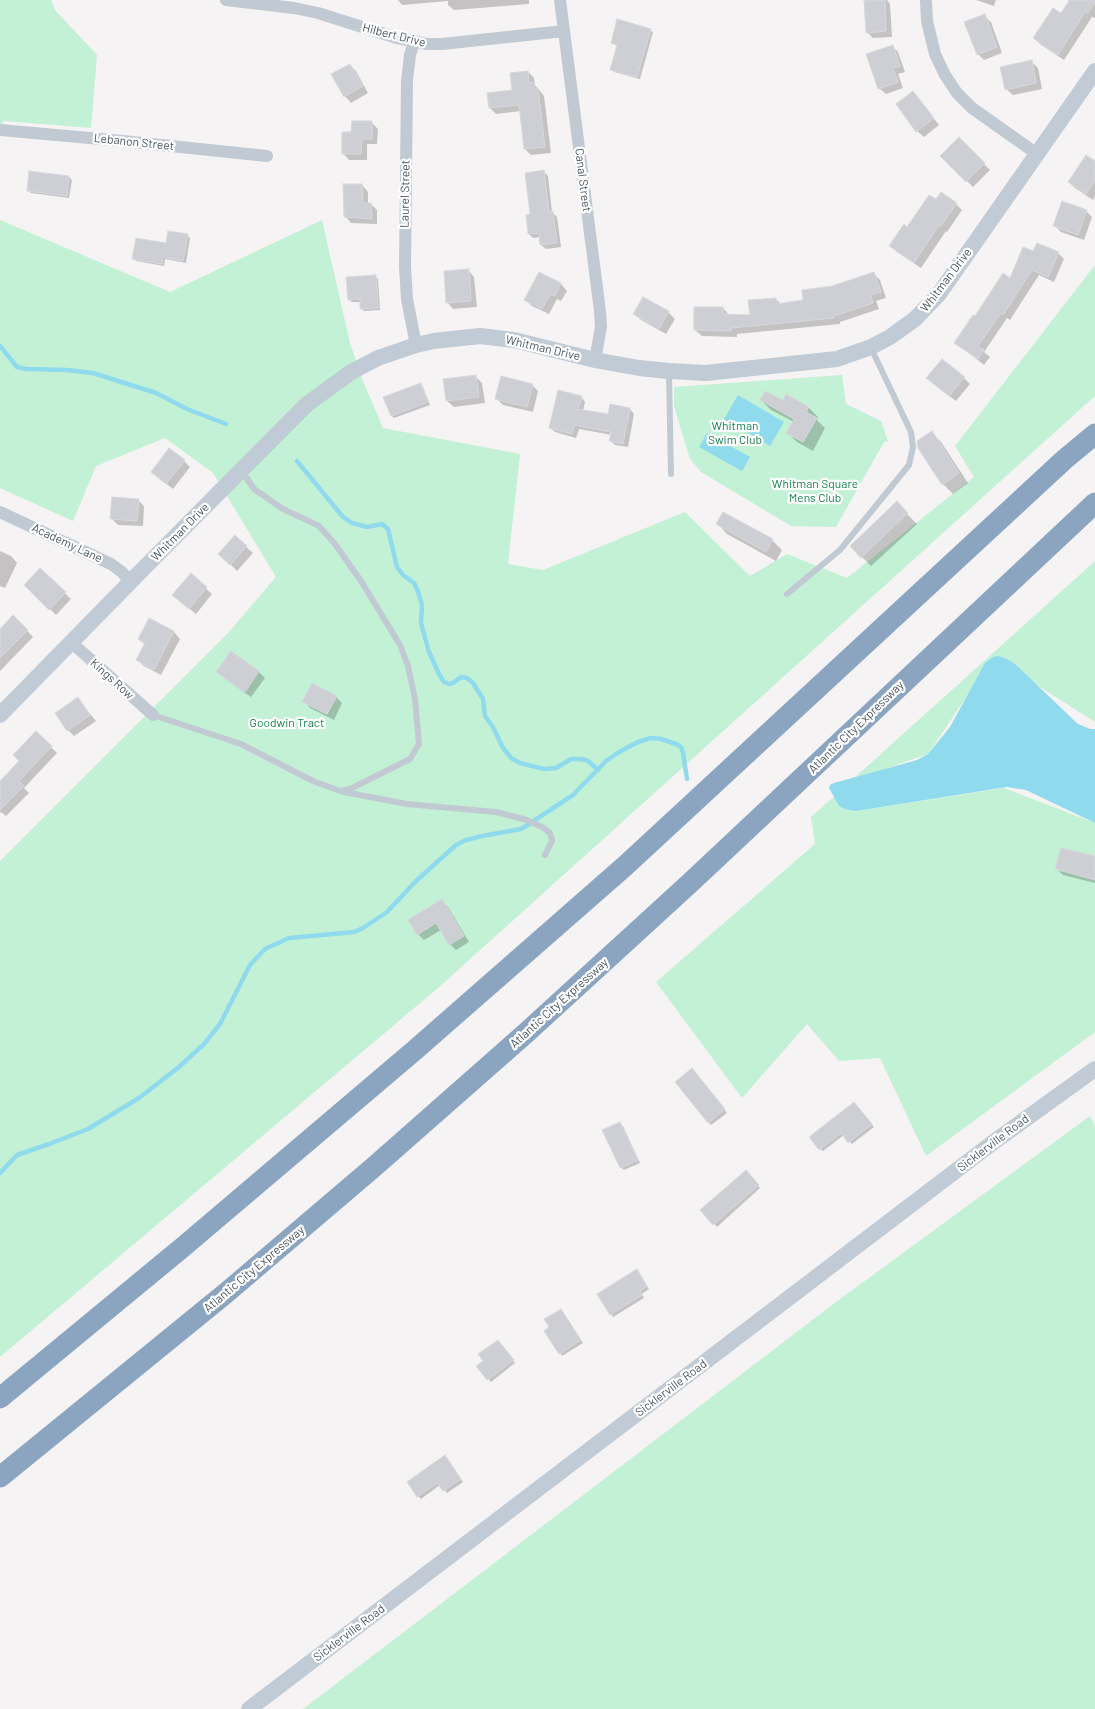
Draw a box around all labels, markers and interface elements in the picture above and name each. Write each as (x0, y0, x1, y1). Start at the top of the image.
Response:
street label: Hilbert Drive (361, 20, 427, 50)
street label: Lebanon Street (93, 131, 175, 153)
street label: Canal Street (572, 147, 594, 213)
street label: Laurel Street (397, 160, 413, 228)
street label: Whitman Drive (917, 245, 975, 315)
street label: Whitman Drive (504, 332, 582, 364)
park label: Whitman Swim Club (708, 419, 762, 447)
park label: Whitman Square Mens Club (772, 477, 858, 505)
street label: Whitman Drive (148, 500, 212, 564)
street label: Academy Lane (30, 520, 104, 566)
street label: Kings Row (87, 656, 137, 702)
street label: Atlantic City Expressway (805, 678, 907, 776)
park label: Goodwin Tract (250, 716, 324, 730)
street label: Atlantic City Expressway (507, 955, 611, 1051)
street label: Sicklerville Road (954, 1111, 1032, 1175)
street label: Atlantic City Expressway (201, 1223, 307, 1315)
street label: Sicklerville Road (632, 1356, 710, 1420)
street label: Sicklerville Road (310, 1601, 388, 1665)

